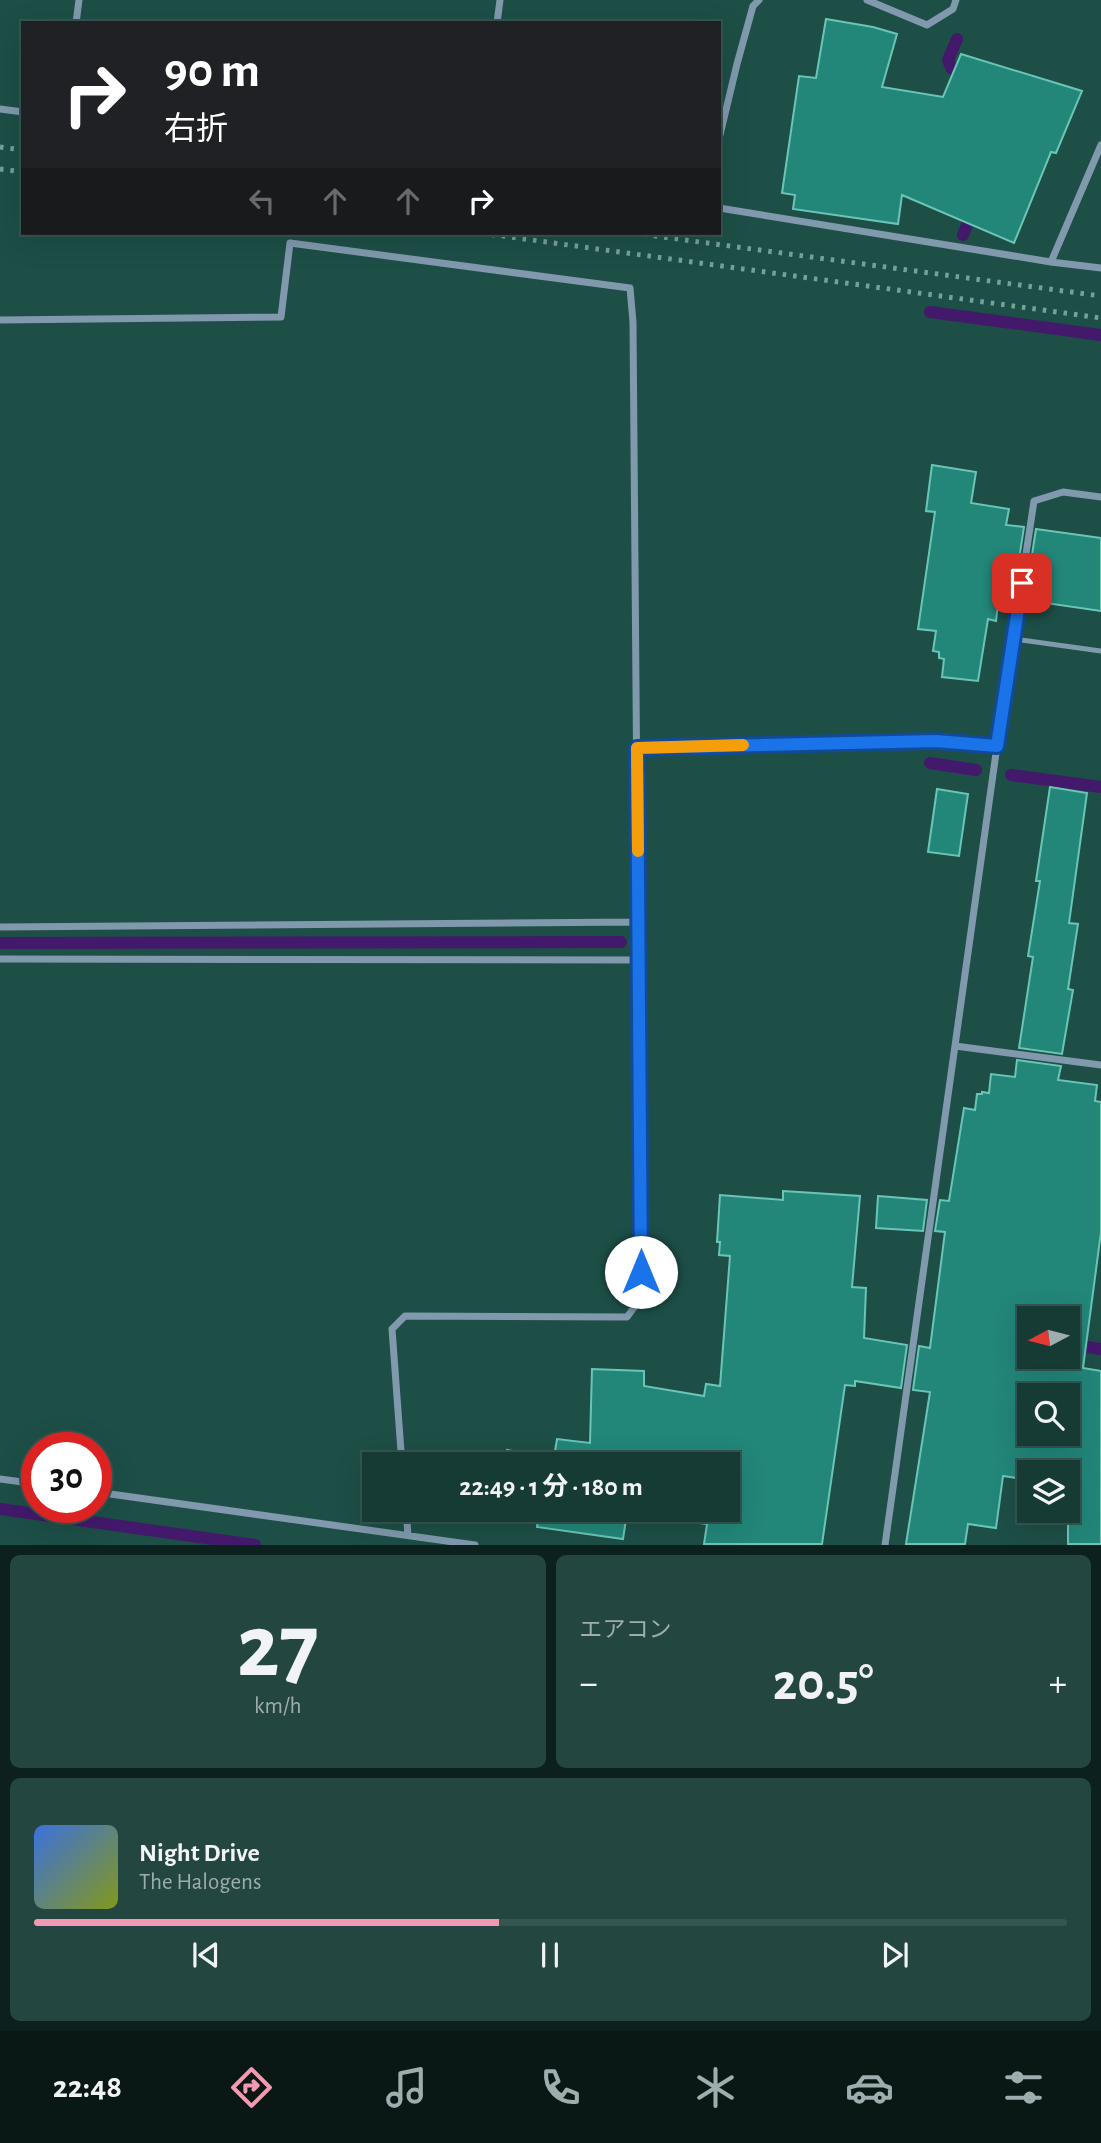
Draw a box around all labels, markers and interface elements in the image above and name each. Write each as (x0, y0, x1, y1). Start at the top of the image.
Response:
text: 90 m (164, 47, 260, 96)
icon: right (49, 49, 140, 140)
text: 右折 (164, 113, 228, 145)
icon: left (243, 182, 281, 220)
icon: ahead (316, 182, 354, 220)
icon: ahead (389, 182, 427, 220)
icon: right (462, 182, 500, 220)
pin (992, 553, 1052, 613)
icon: arrive (1003, 564, 1041, 602)
position arrow (604, 1235, 678, 1309)
north arrow (1017, 1306, 1080, 1368)
map controls (1017, 1306, 1080, 1523)
button: search (1017, 1383, 1080, 1446)
speed limit sign: 30 (21, 1432, 112, 1523)
button: layers (1017, 1460, 1080, 1523)
text: 22:49 · 1 分 · 180 m (459, 1474, 643, 1500)
text: 27 (237, 1602, 319, 1693)
text: エアコン (580, 1619, 672, 1642)
text: 20.5° (773, 1657, 874, 1709)
text: − (580, 1665, 598, 1703)
text: + (1049, 1665, 1067, 1703)
text: km/h (254, 1695, 301, 1718)
text: Night Drive (139, 1840, 260, 1866)
text: The Halogens (139, 1871, 261, 1894)
icon: previous (187, 1936, 225, 1974)
icon: pause (531, 1936, 569, 1974)
icon: next (876, 1936, 914, 1974)
icon: directions (227, 2063, 276, 2112)
icon: music (382, 2063, 431, 2112)
icon: phone (536, 2063, 585, 2112)
icon: climate (691, 2063, 740, 2112)
icon: car (845, 2063, 894, 2112)
icon: filters (999, 2063, 1048, 2112)
text: 22:48 (53, 2071, 122, 2103)

